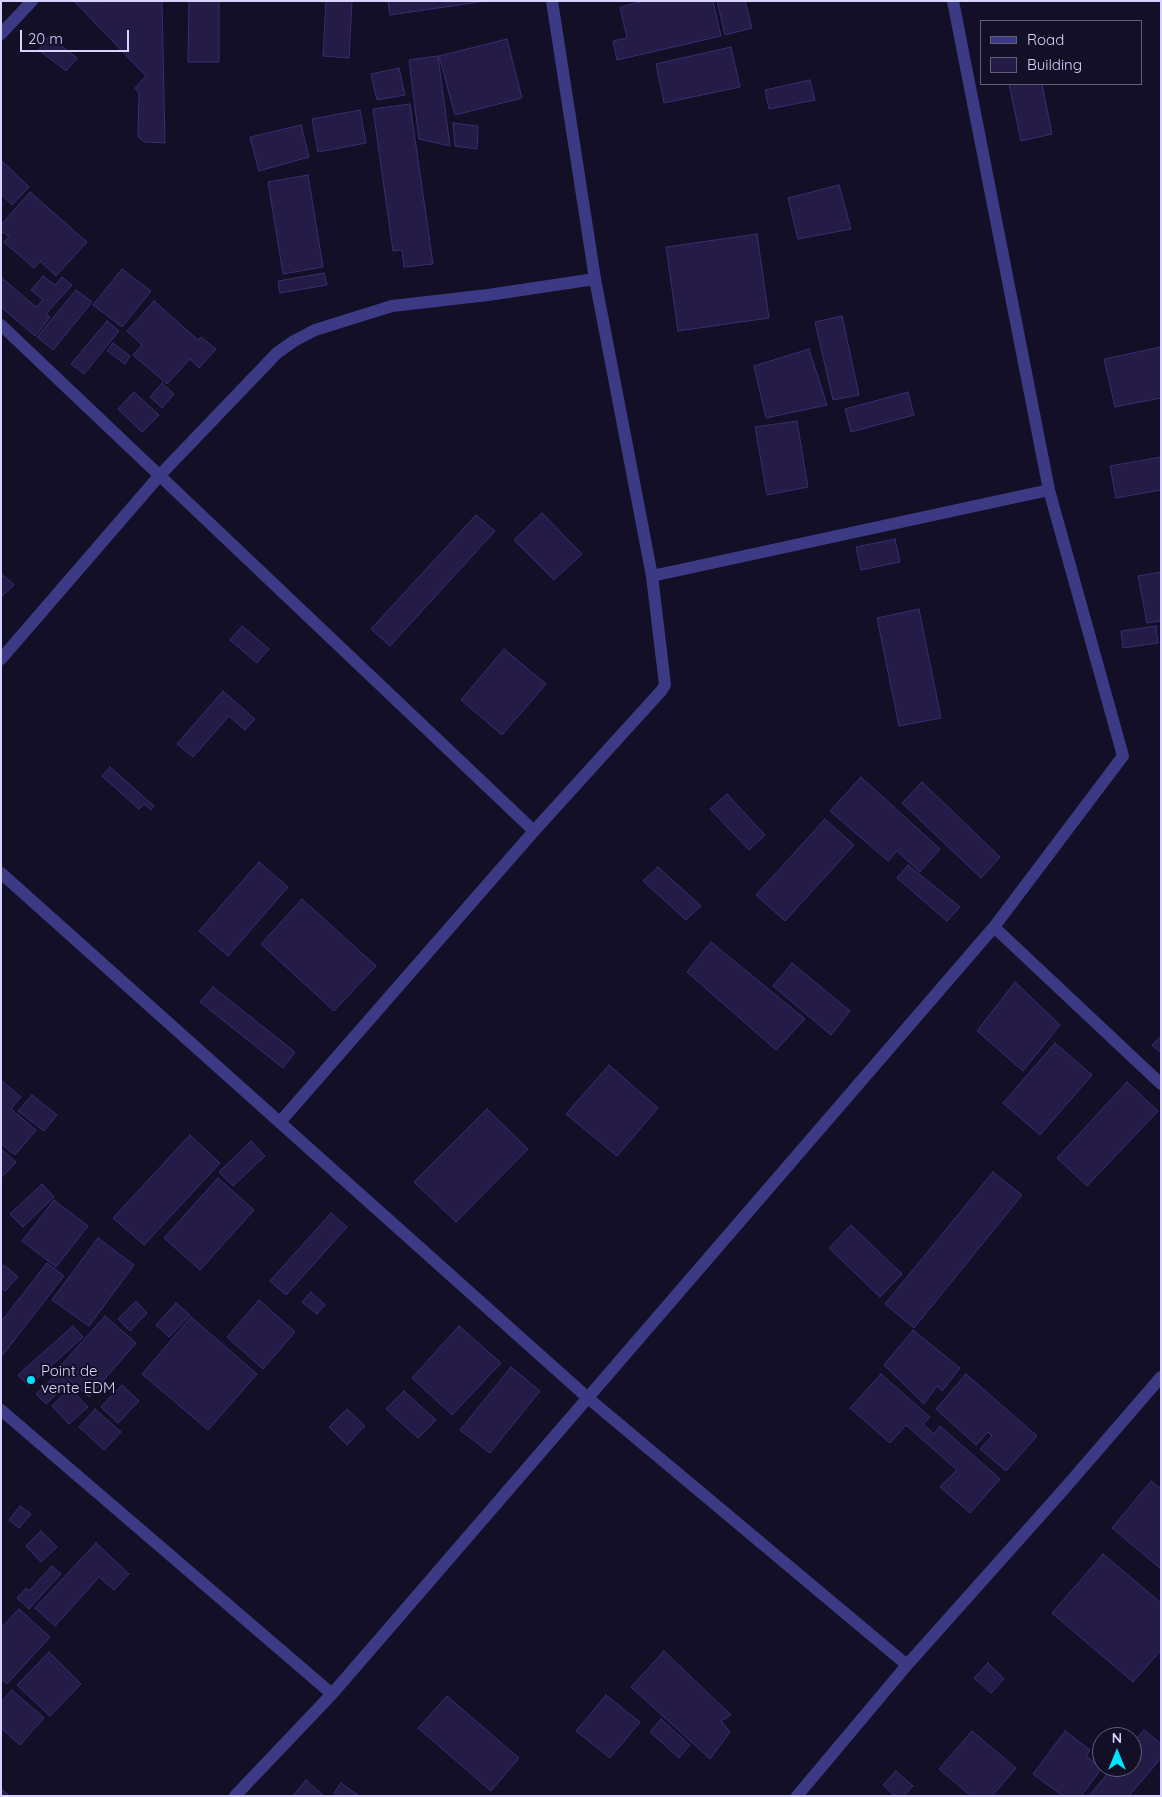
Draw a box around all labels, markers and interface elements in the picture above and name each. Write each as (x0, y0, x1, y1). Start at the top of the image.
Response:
scale bar (22, 20, 131, 52)
legend (980, 20, 1142, 85)
text: 20 m (28, 29, 63, 48)
text: Road (1027, 30, 1064, 49)
text: Building (1027, 55, 1082, 74)
place label: Point de vente EDM (41, 1362, 115, 1397)
marker: Point de vente EDM (25, 1374, 37, 1386)
north arrow (1092, 1727, 1142, 1777)
text: N (1112, 1729, 1122, 1747)

